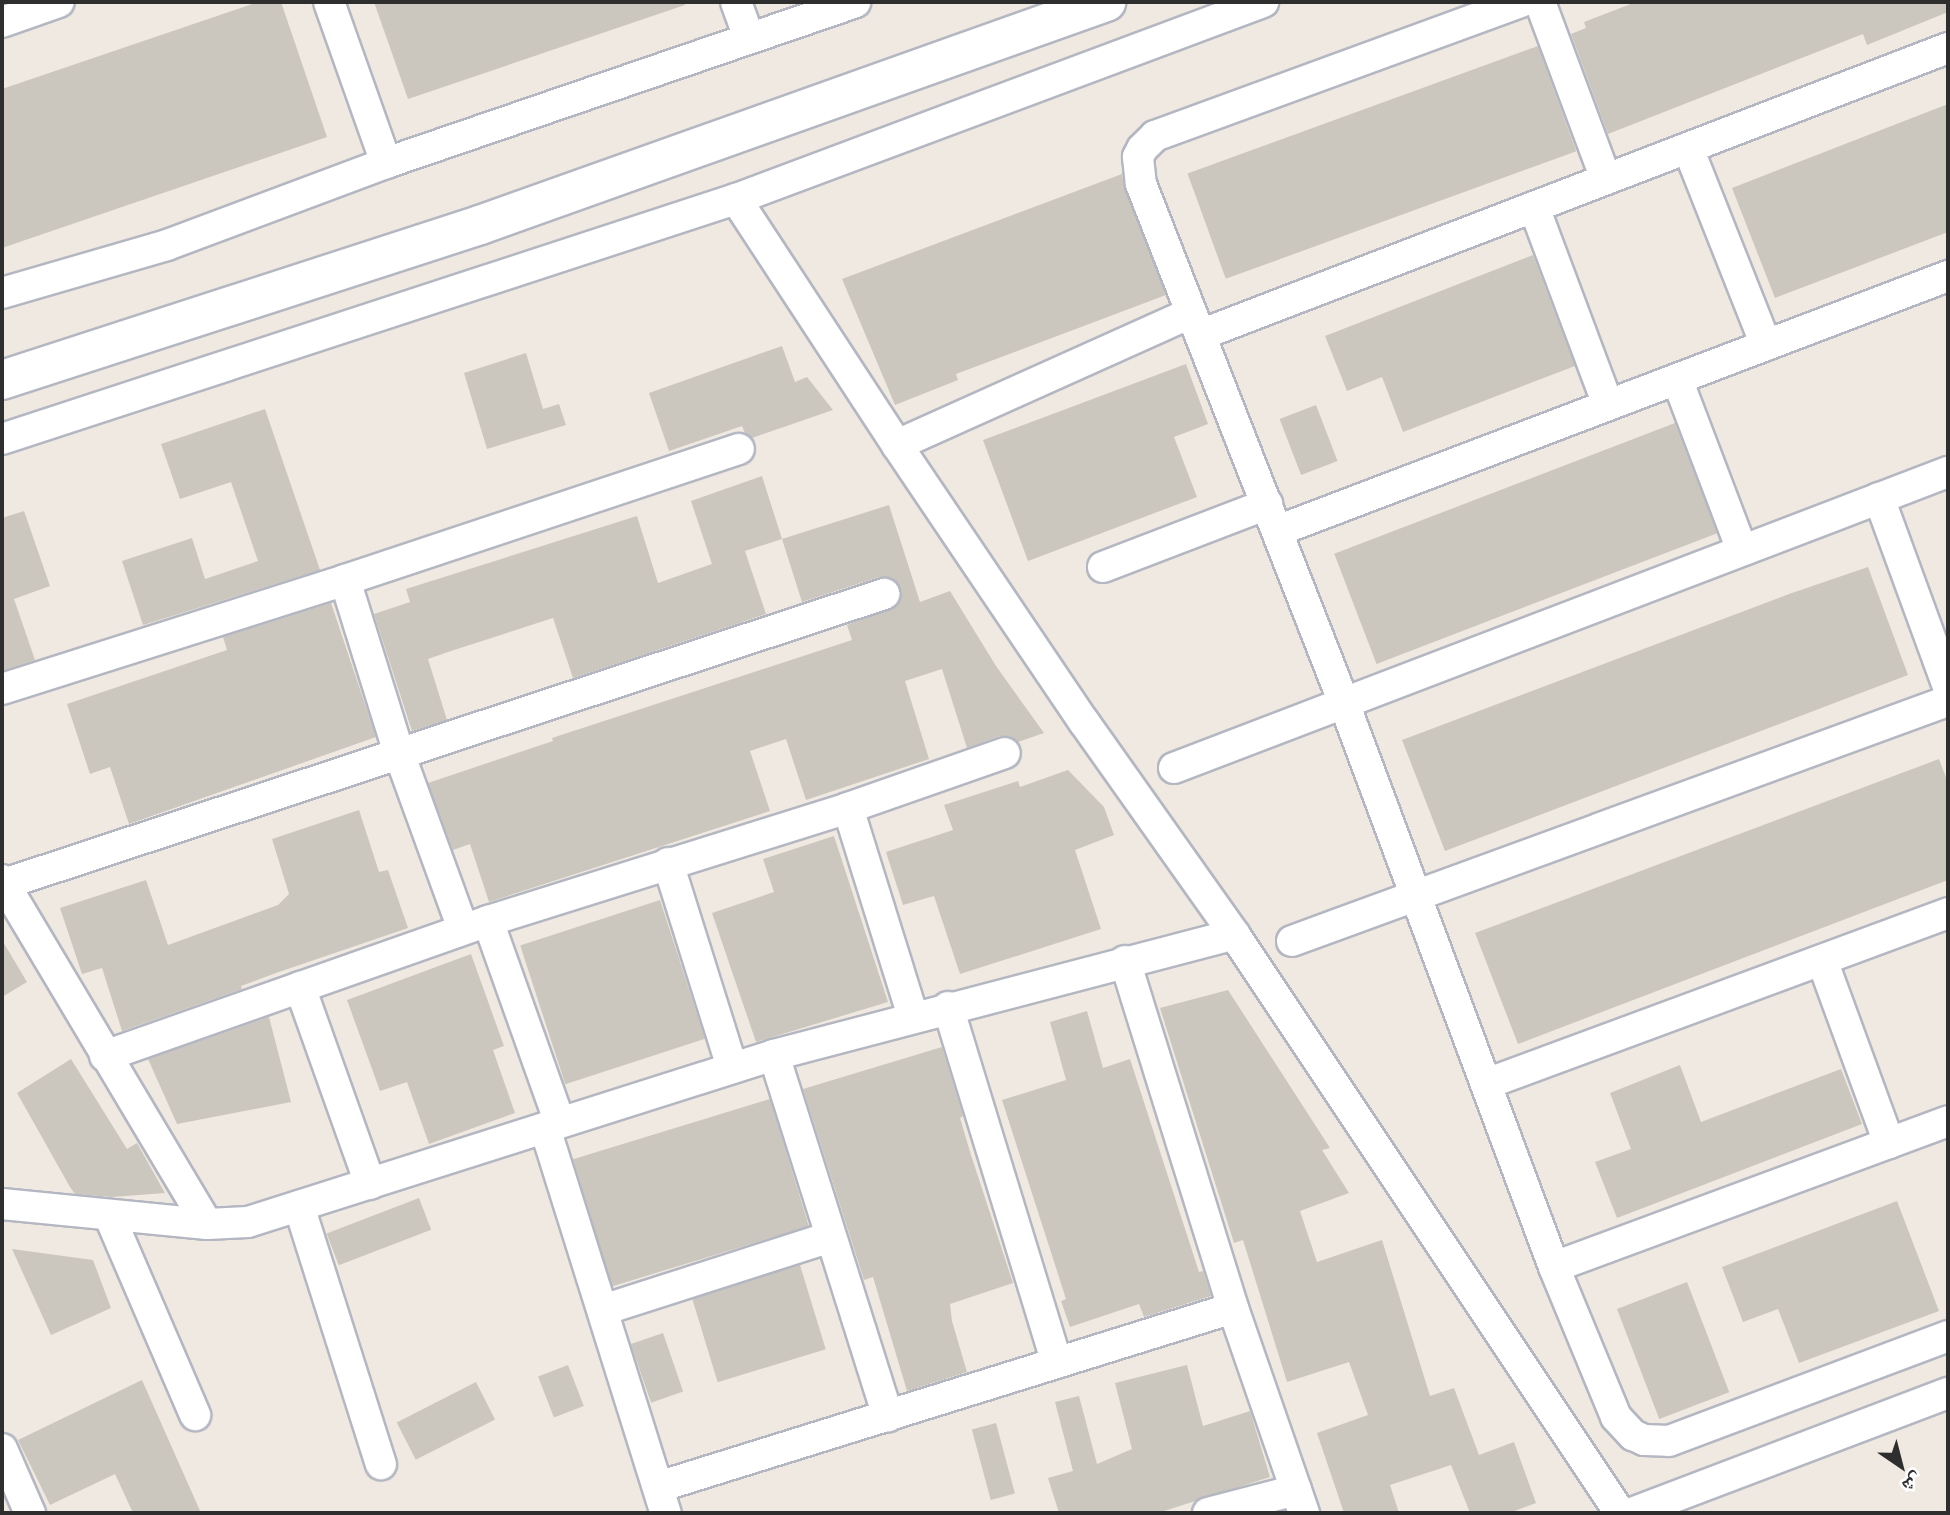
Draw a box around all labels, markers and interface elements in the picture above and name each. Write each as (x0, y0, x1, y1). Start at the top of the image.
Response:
north arrow (1866, 1431, 1936, 1501)
text: ش (1897, 1467, 1929, 1500)

